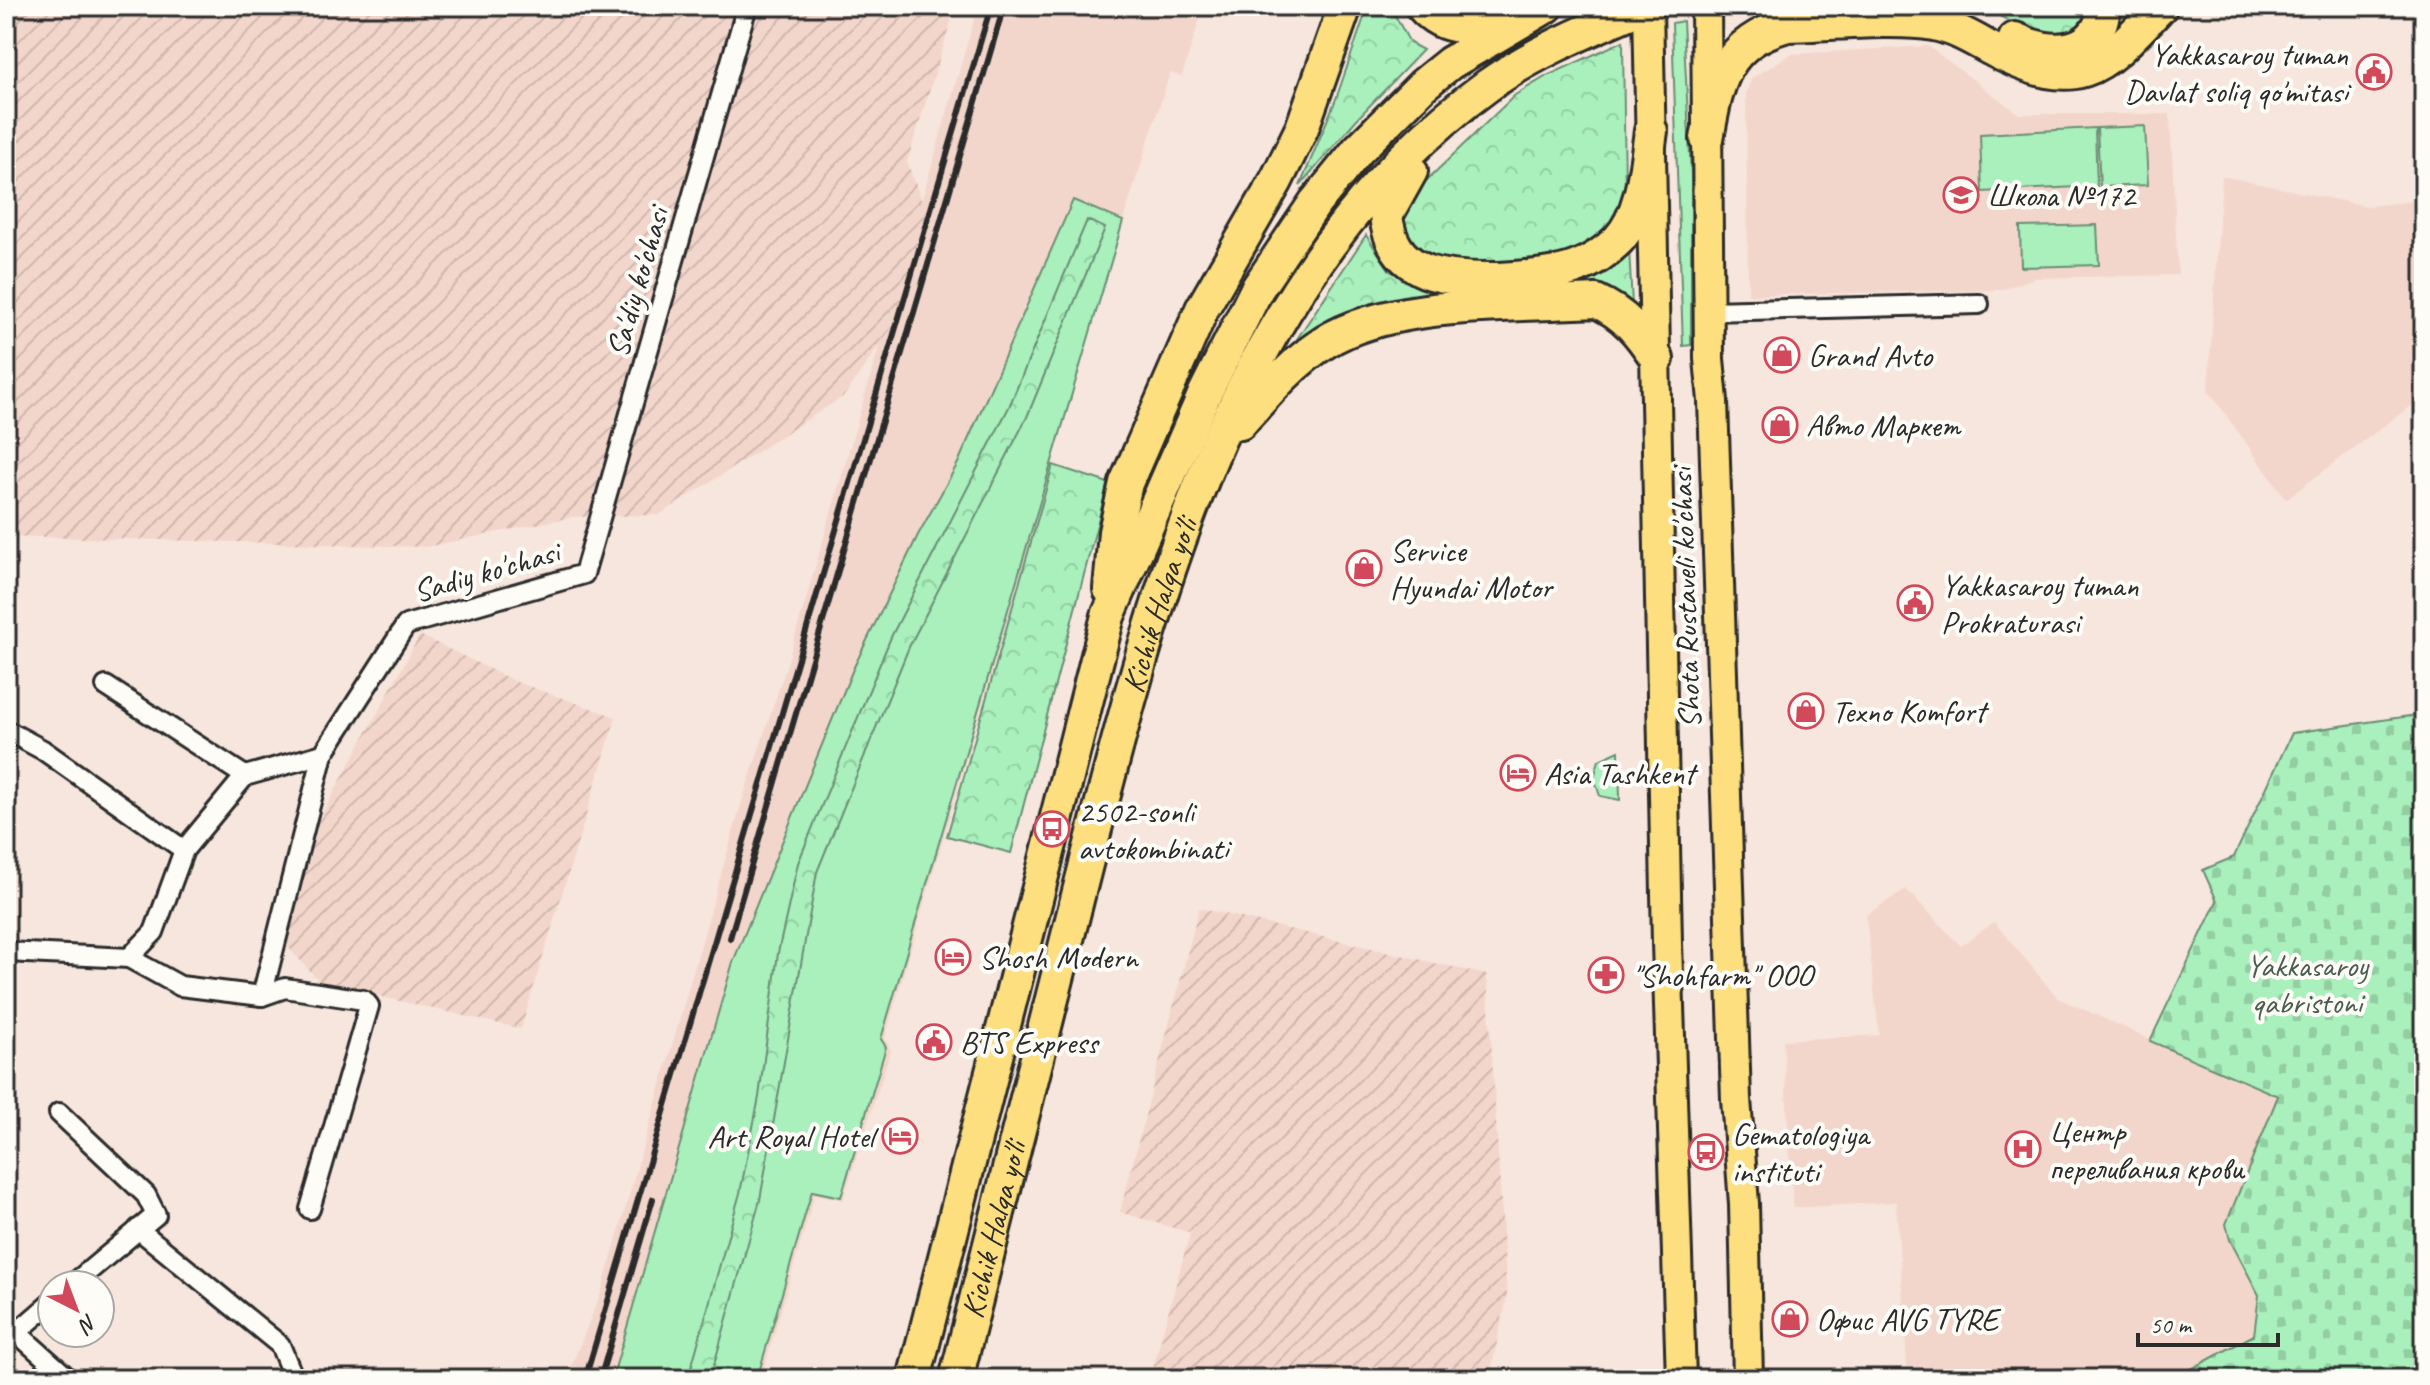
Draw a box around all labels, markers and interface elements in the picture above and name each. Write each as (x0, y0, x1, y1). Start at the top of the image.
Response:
place label: Yakkasaroy tuman Davlat soliq qo'mitasi (2124, 34, 2352, 112)
public building icon: Yakkasaroy tuman Davlat soliq qo'mitasi (2355, 53, 2393, 91)
place label: Школа №172 (1987, 175, 2138, 216)
school or university icon: Школа №172 (1942, 176, 1980, 214)
street label: Sa'diy ko'chasi (597, 199, 679, 362)
place label: Grand Avto (1808, 335, 1934, 376)
shop icon: Grand Avto (1763, 336, 1801, 374)
place label: Авто Маркет (1806, 405, 1963, 446)
shop icon: Авто Маркет (1761, 406, 1799, 444)
street label: Shota Rustaveli ko'chasi (1660, 463, 1711, 729)
street label: Kichik Halqa yo'li (1112, 508, 1208, 698)
street label: Sadiy ko'chasi (408, 530, 568, 612)
place label: Service Hyundai Motor (1390, 530, 1555, 608)
shop icon: Service Hyundai Motor (1345, 549, 1383, 587)
place label: Yakkasaroy tuman Prokraturasi (1941, 565, 2139, 643)
public building icon: Yakkasaroy tuman Prokraturasi (1896, 584, 1934, 622)
place label: Texno Komfort (1832, 691, 1990, 732)
shop icon: Texno Komfort (1787, 692, 1825, 730)
place label: Asia Tashkent (1544, 753, 1699, 794)
hotel icon: Asia Tashkent (1499, 754, 1537, 792)
place label: 2502-sonli avtokombinati (1078, 791, 1232, 869)
bus stop icon: 2502-sonli avtokombinati (1033, 810, 1071, 848)
place label: Shosh Modern (979, 937, 1139, 978)
hotel icon: Shosh Modern (934, 938, 972, 976)
park label: Yakkasaroy qabristoni (2246, 945, 2370, 1023)
place label: "Shohfarm" OOO (1632, 955, 1816, 996)
pharmacy icon: "Shohfarm" OOO (1587, 956, 1625, 994)
place label: BTS Express (960, 1022, 1100, 1063)
public building icon: BTS Express (915, 1023, 953, 1061)
place label: Центр переливания крови (2049, 1111, 2246, 1189)
place label: Gematologiya instituti (1732, 1114, 1872, 1192)
place label: Art Royal Hotel (708, 1116, 880, 1157)
hotel icon: Art Royal Hotel (881, 1117, 919, 1155)
hospital icon: Центр переливания крови (2004, 1130, 2042, 1168)
street label: Kichik Halqa yo'li (952, 1133, 1037, 1323)
bus stop icon: Gematologiya instituti (1687, 1133, 1725, 1171)
north arrow (36, 1269, 116, 1349)
scale bar (2138, 1297, 2278, 1347)
place label: Офис AVG TYRE (1816, 1299, 2002, 1340)
shop icon: Офис AVG TYRE (1771, 1300, 1809, 1338)
text: N (72, 1308, 103, 1340)
text: 50 m (2150, 1310, 2193, 1340)

